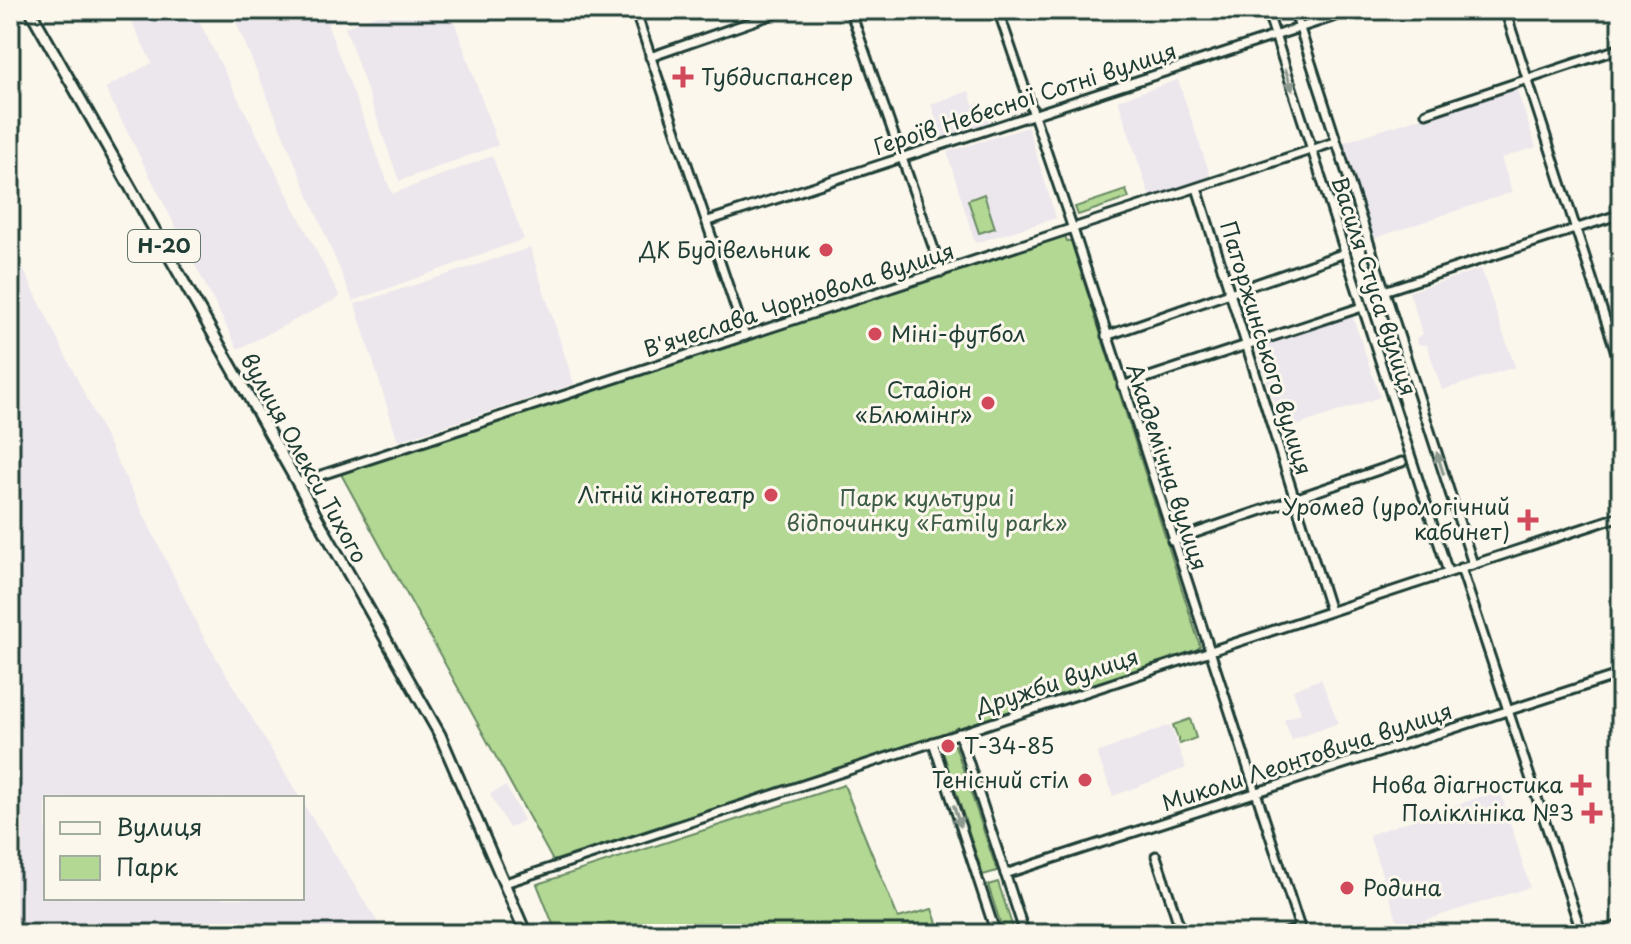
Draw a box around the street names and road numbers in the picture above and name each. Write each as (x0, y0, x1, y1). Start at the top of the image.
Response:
street label: Героїв Небесної Сотні вулиця (869, 33, 1180, 162)
street label: Василя Стуса вулиця (1324, 172, 1426, 399)
street label: Паторжинського вулиця (1213, 216, 1322, 479)
road number: Н-20 (128, 230, 200, 262)
street label: В'ячеслава Чорновола вулиця (639, 233, 958, 364)
street label: вулиця Олекси Тихого (234, 346, 377, 569)
street label: Академічна вулиця (1119, 359, 1217, 574)
street label: Дружби вулиця (970, 639, 1142, 723)
street label: Миколи Леонтовича вулиця (1157, 693, 1456, 818)

